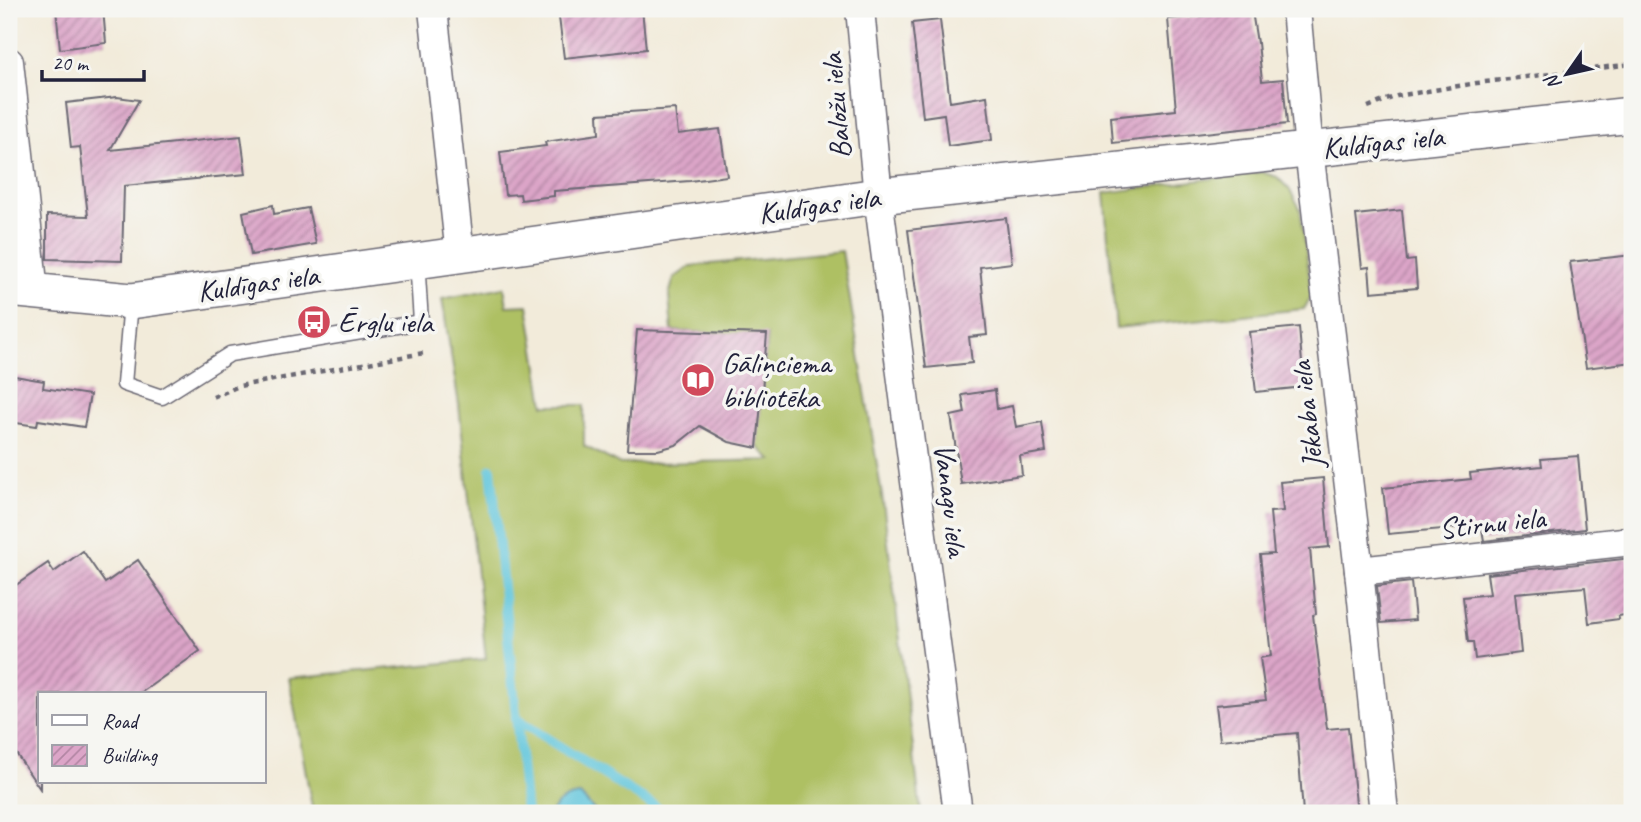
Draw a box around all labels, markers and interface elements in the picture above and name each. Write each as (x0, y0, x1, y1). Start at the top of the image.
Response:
scale bar (42, 38, 144, 82)
north arrow (1532, 38, 1602, 108)
text: 20 m (52, 50, 90, 76)
street label: Baložu iela (812, 50, 860, 160)
text: N (1539, 69, 1567, 95)
street label: Kuldīgas iela (1320, 117, 1447, 167)
street label: Kuldīgas iela (756, 177, 884, 232)
street label: Kuldīgas iela (195, 255, 323, 310)
bus stop icon: Ērgļu iela (295, 303, 333, 341)
place label: Ērgļu iela (338, 303, 435, 341)
place label: Gāliņciema bibliotēka (722, 344, 833, 416)
street label: Jēkaba iela (1281, 357, 1333, 473)
library icon: Gāliņciema bibliotēka (679, 361, 717, 399)
street label: Vanagu iela (925, 441, 977, 561)
street label: Stirnu iela (1437, 498, 1549, 547)
legend (38, 692, 266, 784)
text: Road (102, 708, 141, 734)
text: Building (102, 742, 159, 768)

